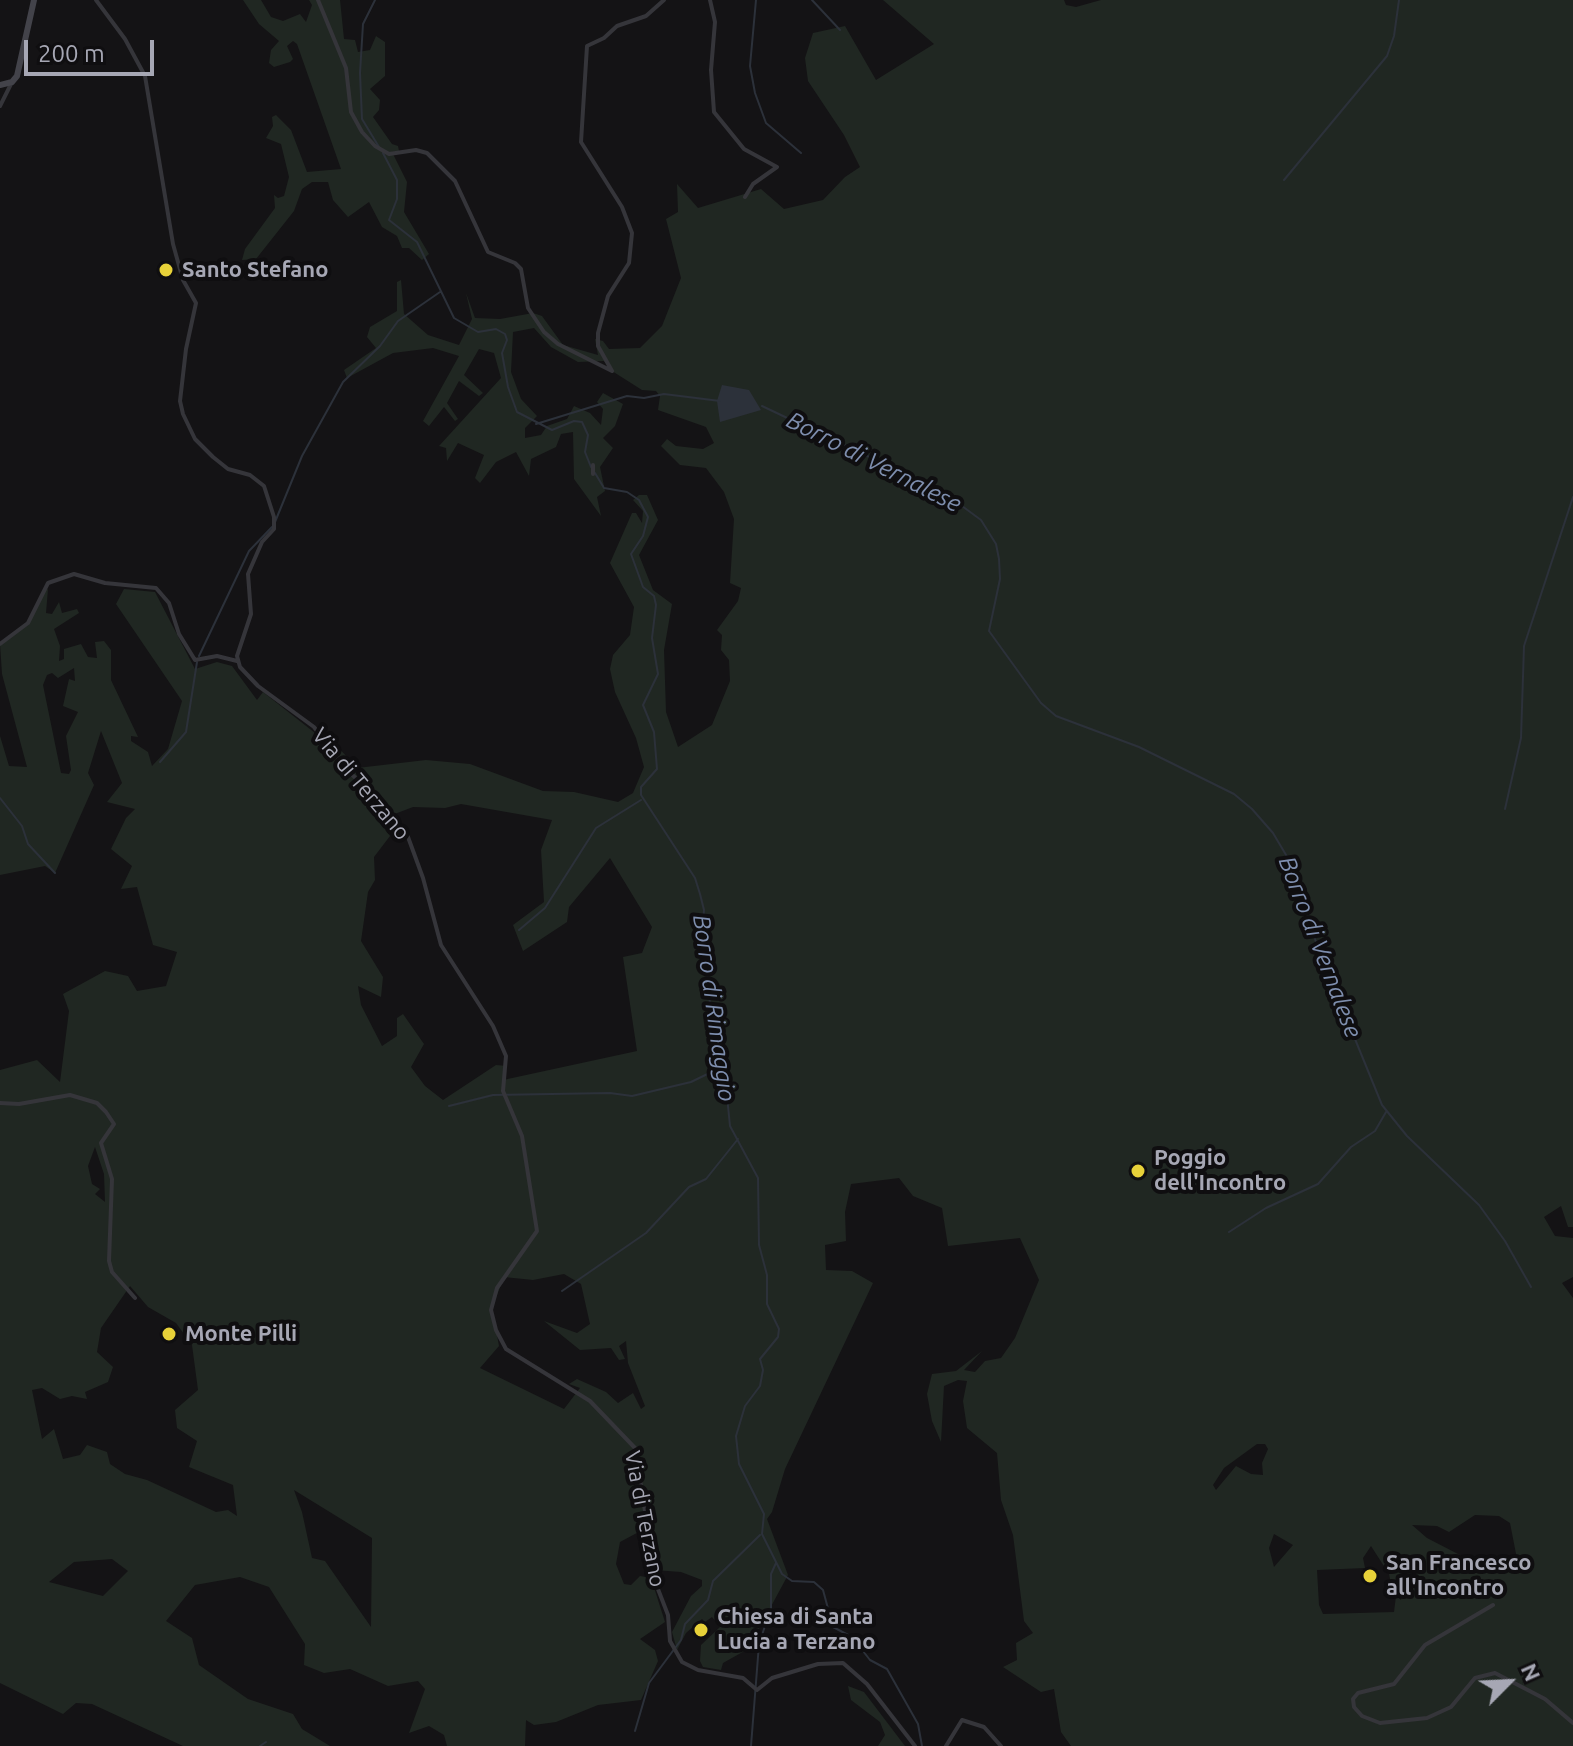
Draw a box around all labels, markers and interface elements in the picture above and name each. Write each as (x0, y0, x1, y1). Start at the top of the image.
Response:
scale bar (28, 24, 158, 74)
text: 200 m (38, 40, 105, 67)
place label: Santo Stefano (182, 257, 328, 283)
marker: Santo Stefano (157, 261, 175, 279)
water label: Borro di Vernalese (782, 406, 966, 518)
street label: Via di Terzano (306, 723, 416, 845)
water label: Borro di Vernalese (1272, 852, 1368, 1042)
water label: Borro di Rimaggio (687, 913, 741, 1103)
place label: Poggio dell'Incontro (1154, 1145, 1286, 1196)
marker: Poggio dell'Incontro (1129, 1162, 1147, 1180)
place label: Monte Pilli (185, 1321, 297, 1347)
marker: Monte Pilli (160, 1325, 178, 1343)
street label: Via di Terzano (619, 1449, 671, 1589)
place label: San Francesco all'Incontro (1386, 1550, 1531, 1602)
marker: San Francesco all'Incontro (1361, 1567, 1379, 1585)
place label: Chiesa di Santa Lucia a Terzano (717, 1604, 875, 1656)
marker: Chiesa di Santa Lucia a Terzano (692, 1621, 710, 1639)
north arrow (1469, 1642, 1549, 1722)
text: N (1517, 1659, 1546, 1685)

